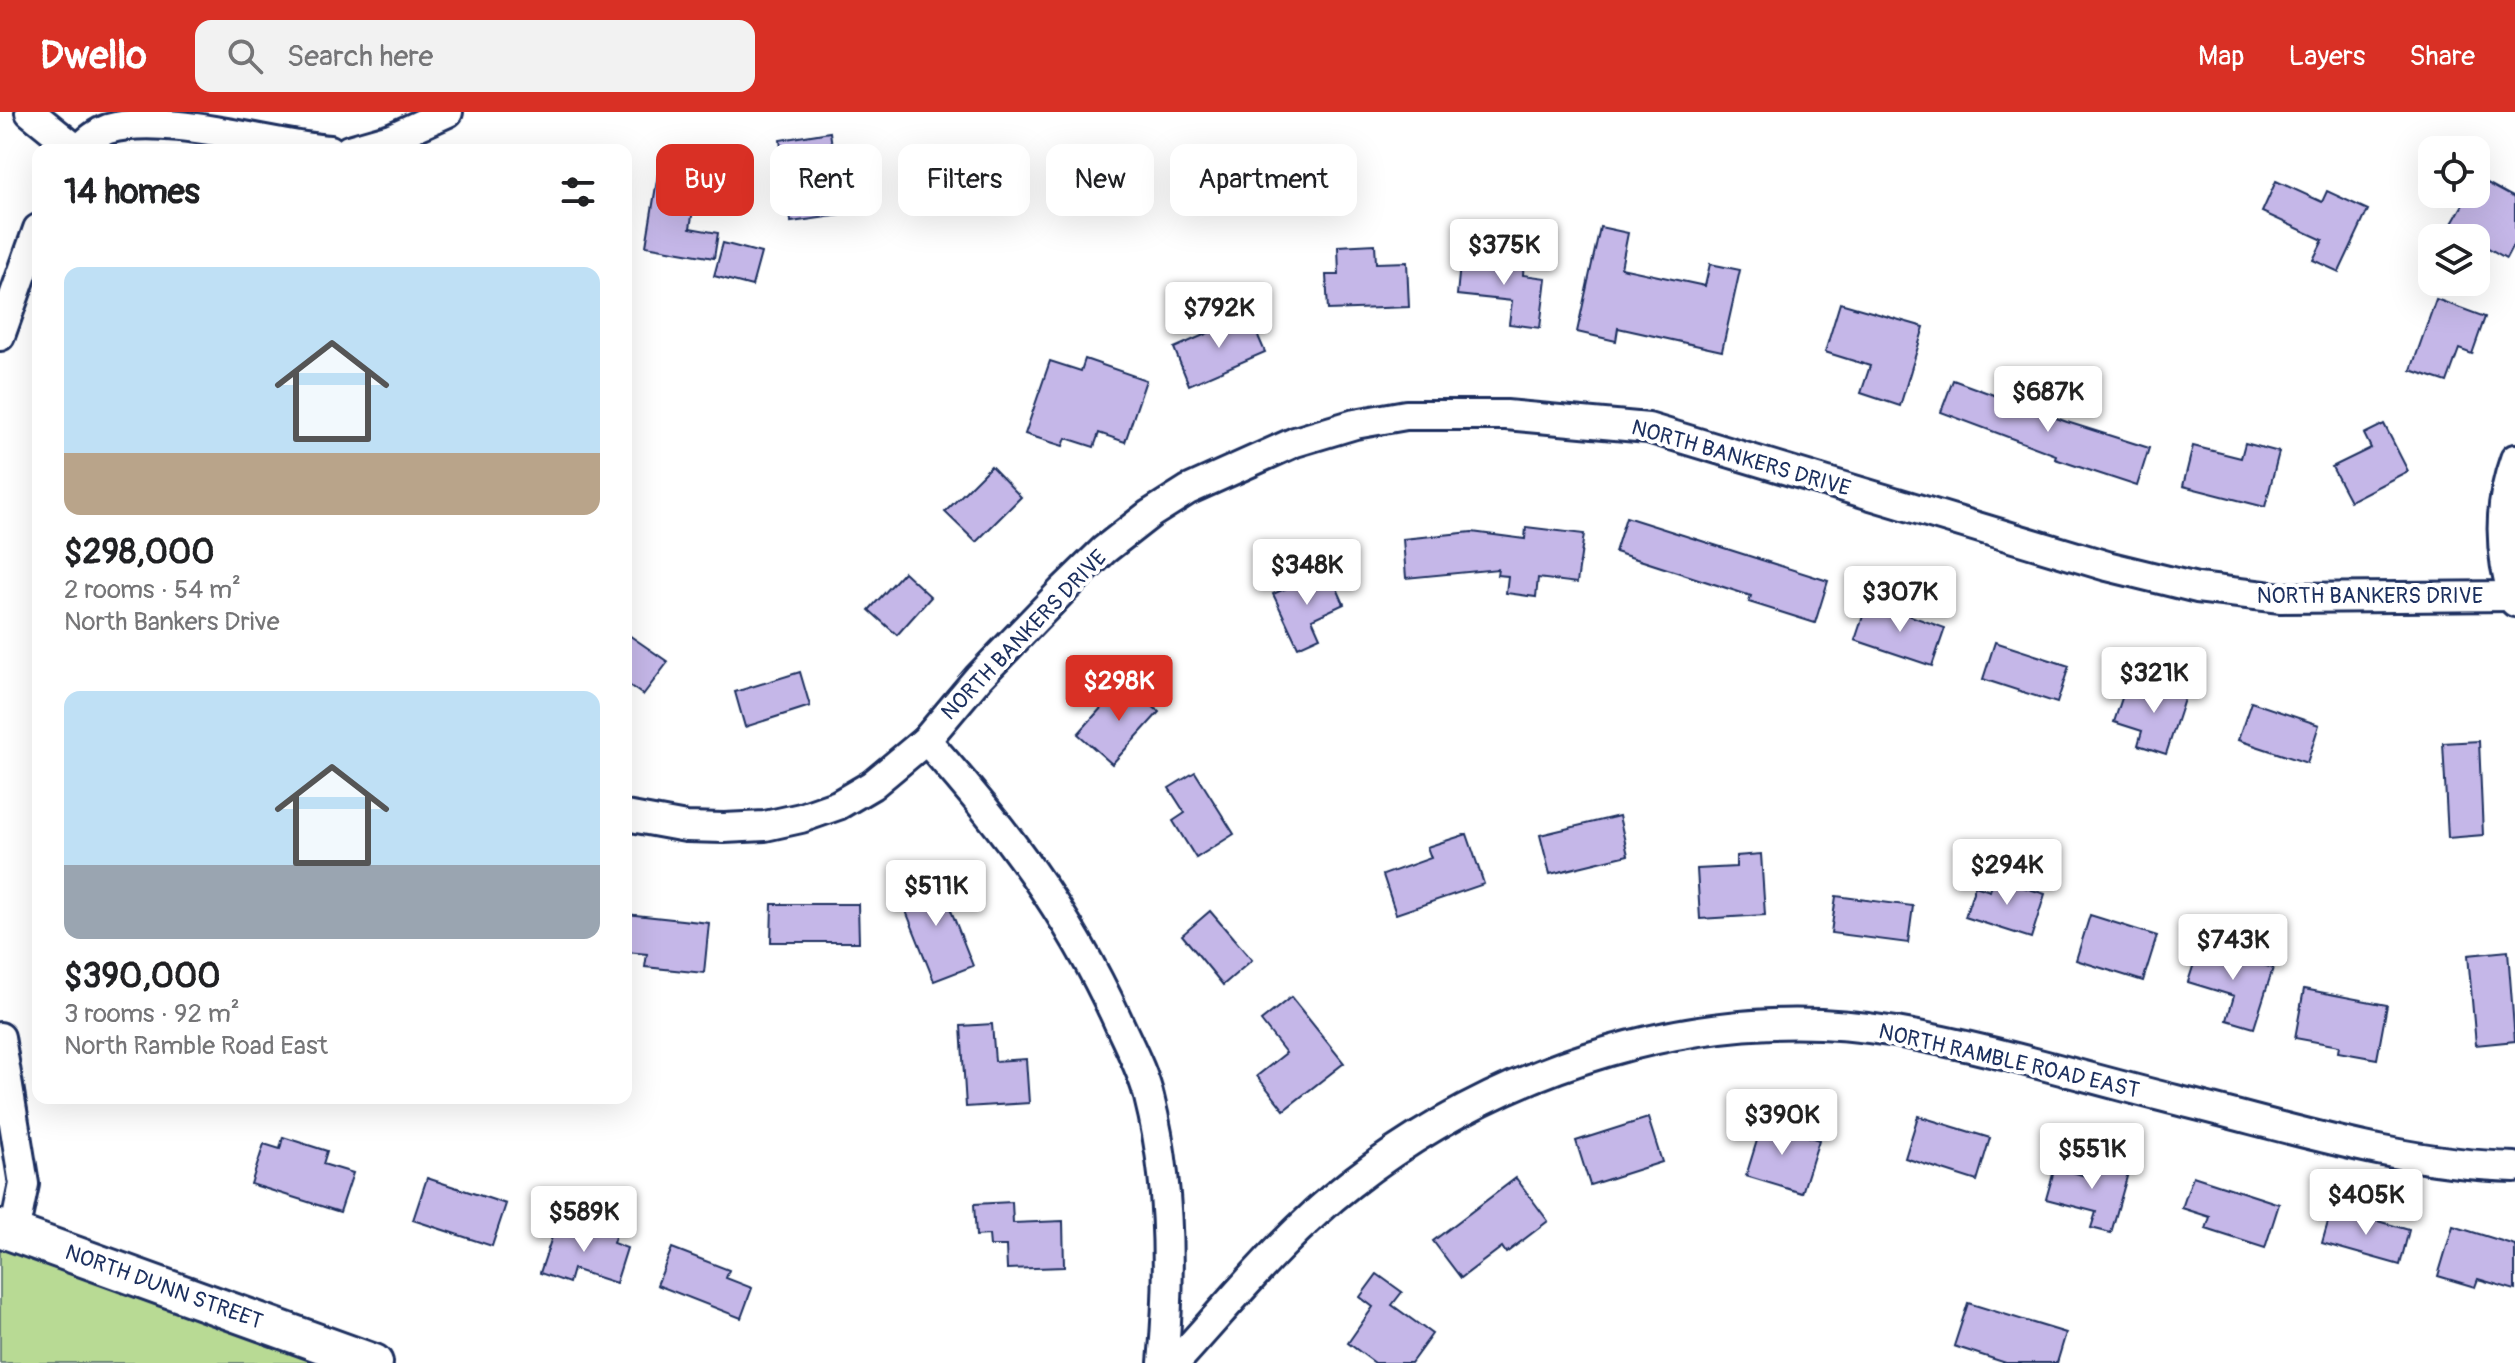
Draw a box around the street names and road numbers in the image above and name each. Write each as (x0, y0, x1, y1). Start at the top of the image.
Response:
street label: NORTH BANKERS DRIVE (1628, 413, 1854, 503)
street label: NORTH BANKERS DRIVE (935, 544, 1113, 726)
street label: NORTH BANKERS DRIVE (2257, 582, 2483, 610)
street label: NORTH RAMBLE ROAD EAST (1876, 1017, 2142, 1105)
street label: NORTH DUNN STREET (61, 1238, 267, 1336)

